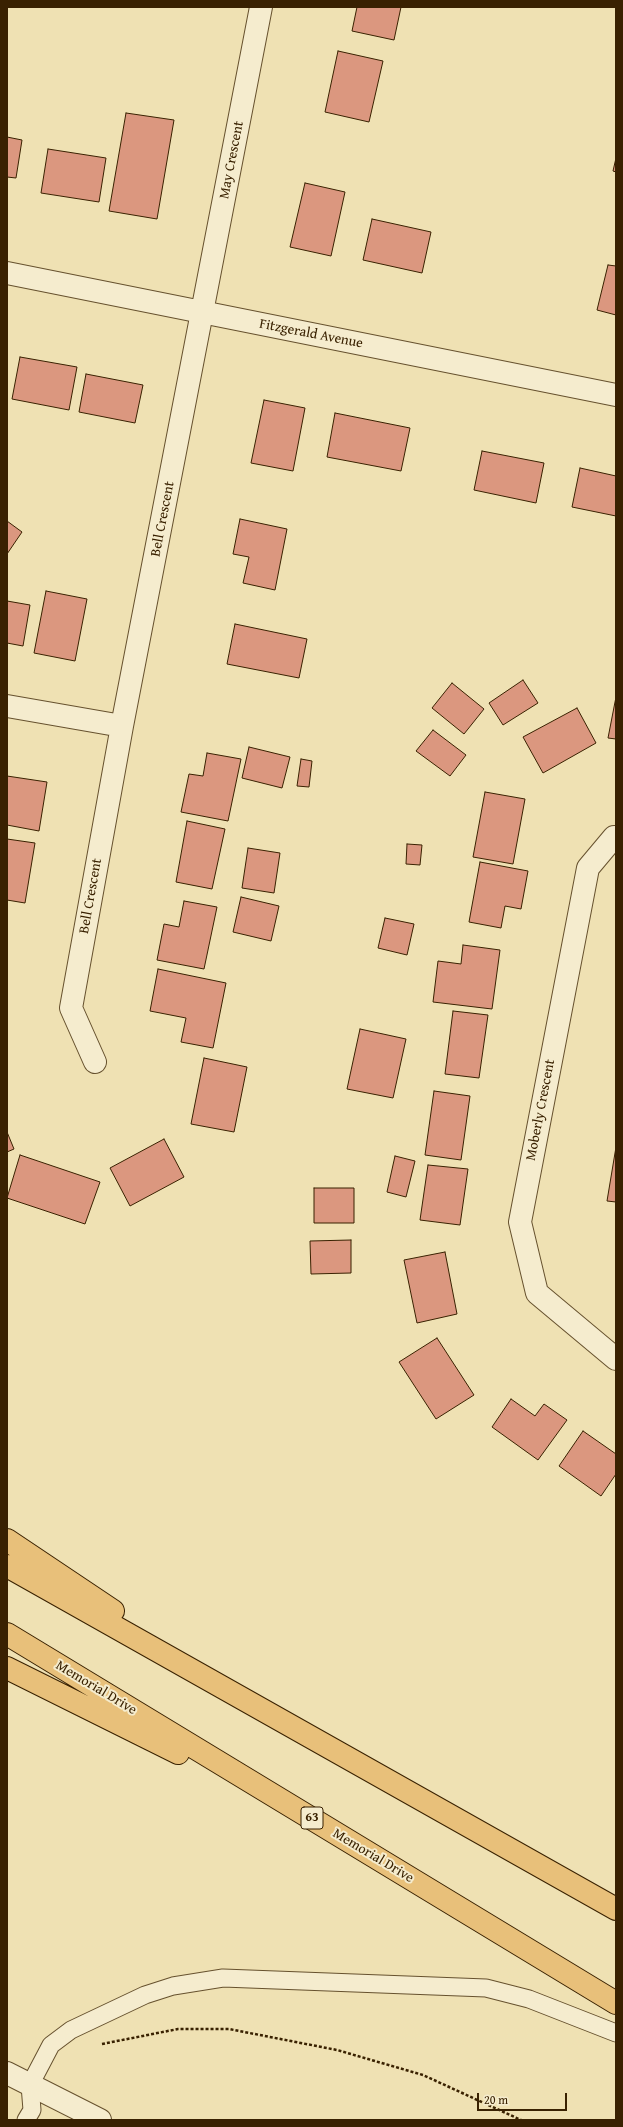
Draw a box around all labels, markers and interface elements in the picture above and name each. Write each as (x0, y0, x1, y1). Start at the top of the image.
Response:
street label: May Crescent (216, 120, 248, 200)
street label: Fitzgerald Avenue (258, 316, 364, 352)
street label: Bell Crescent (147, 480, 179, 558)
street label: Bell Crescent (76, 857, 106, 935)
street label: Moberly Crescent (523, 1058, 559, 1162)
street label: Memorial Drive (53, 1657, 139, 1719)
road number: 63 (301, 1807, 323, 1829)
street label: Memorial Drive (330, 1825, 416, 1887)
scale bar (479, 2085, 569, 2111)
text: 20 m (484, 2091, 508, 2108)

